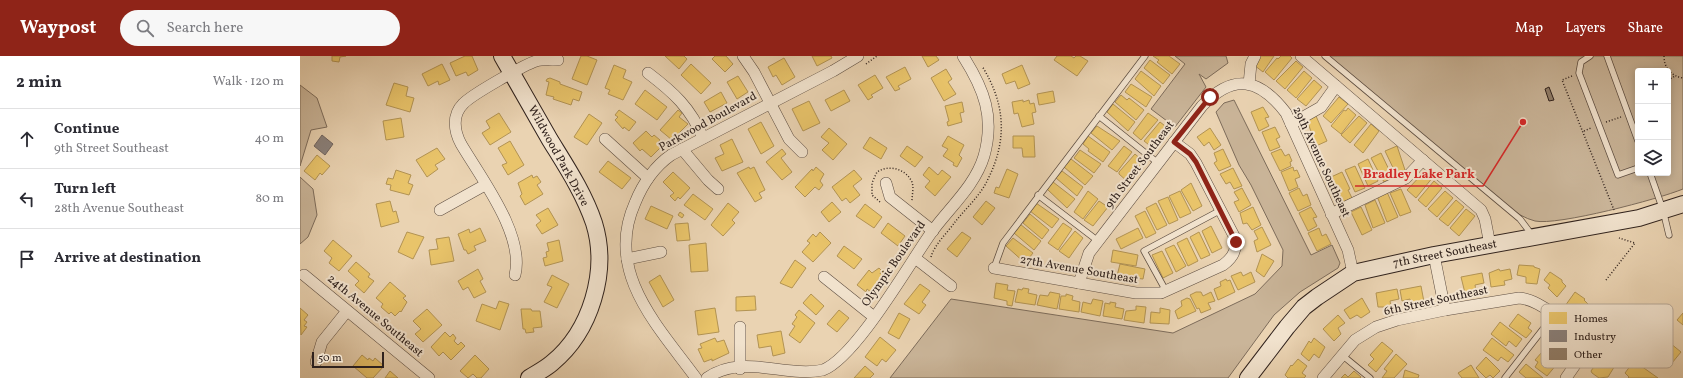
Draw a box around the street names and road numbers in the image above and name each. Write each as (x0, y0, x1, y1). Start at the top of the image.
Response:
street label: Parkwood Boulevard (656, 88, 760, 156)
street label: Wildwood Park Drive (524, 103, 593, 210)
street label: 29th Avenue Southeast (1288, 104, 1354, 220)
street label: 9th Street Southeast (1102, 118, 1178, 212)
street label: Olympic Boulevard (858, 218, 930, 310)
street label: 7th Street Southeast (1392, 236, 1498, 272)
street label: 27th Avenue Southeast (1019, 252, 1139, 288)
street label: 24th Avenue Southeast (324, 271, 426, 361)
street label: 6th Street Southeast (1383, 282, 1489, 320)

